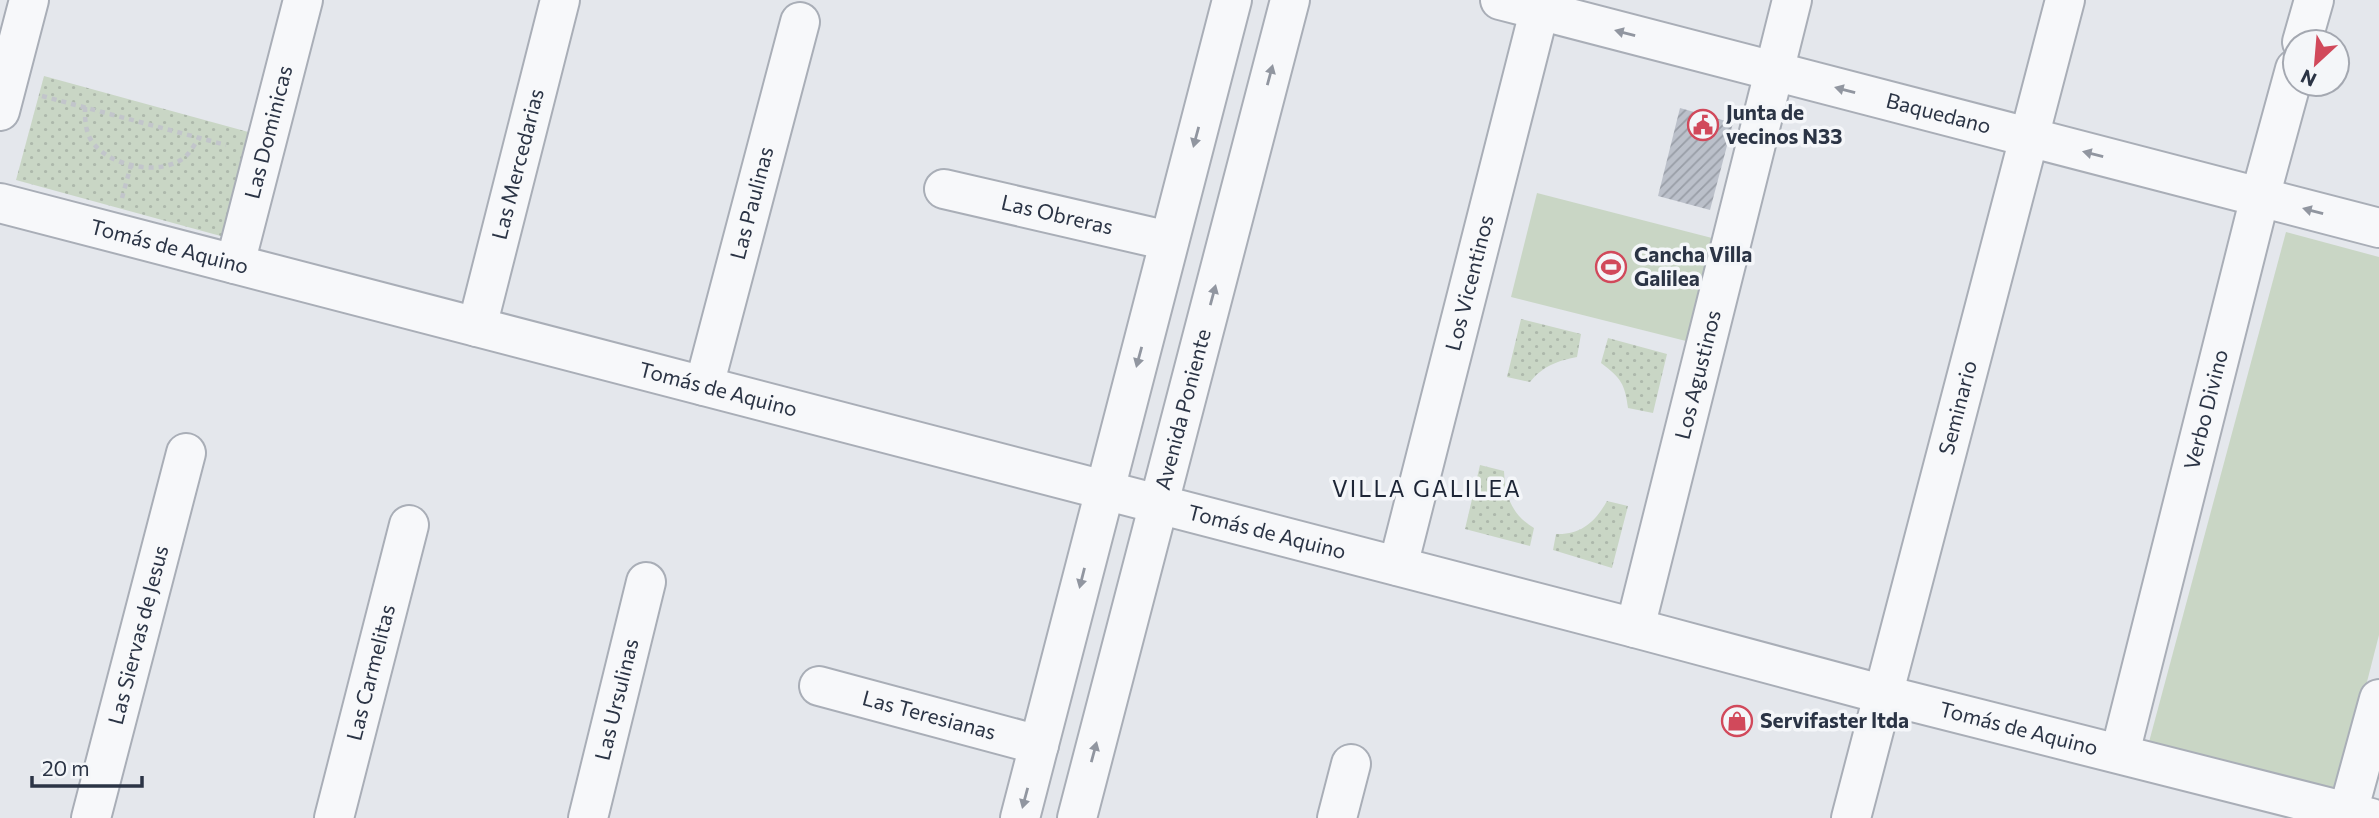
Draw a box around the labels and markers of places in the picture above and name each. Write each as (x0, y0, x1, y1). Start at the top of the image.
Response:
place label: Junta de vecinos N33 (1726, 99, 1842, 148)
public building icon: Junta de vecinos N33 (1686, 108, 1720, 142)
place label: Cancha Villa Galilea (1634, 241, 1752, 290)
sports icon: Cancha Villa Galilea (1594, 250, 1628, 284)
shop icon: Servifaster ltda (1720, 704, 1754, 738)
place label: Servifaster ltda (1760, 707, 1909, 732)

